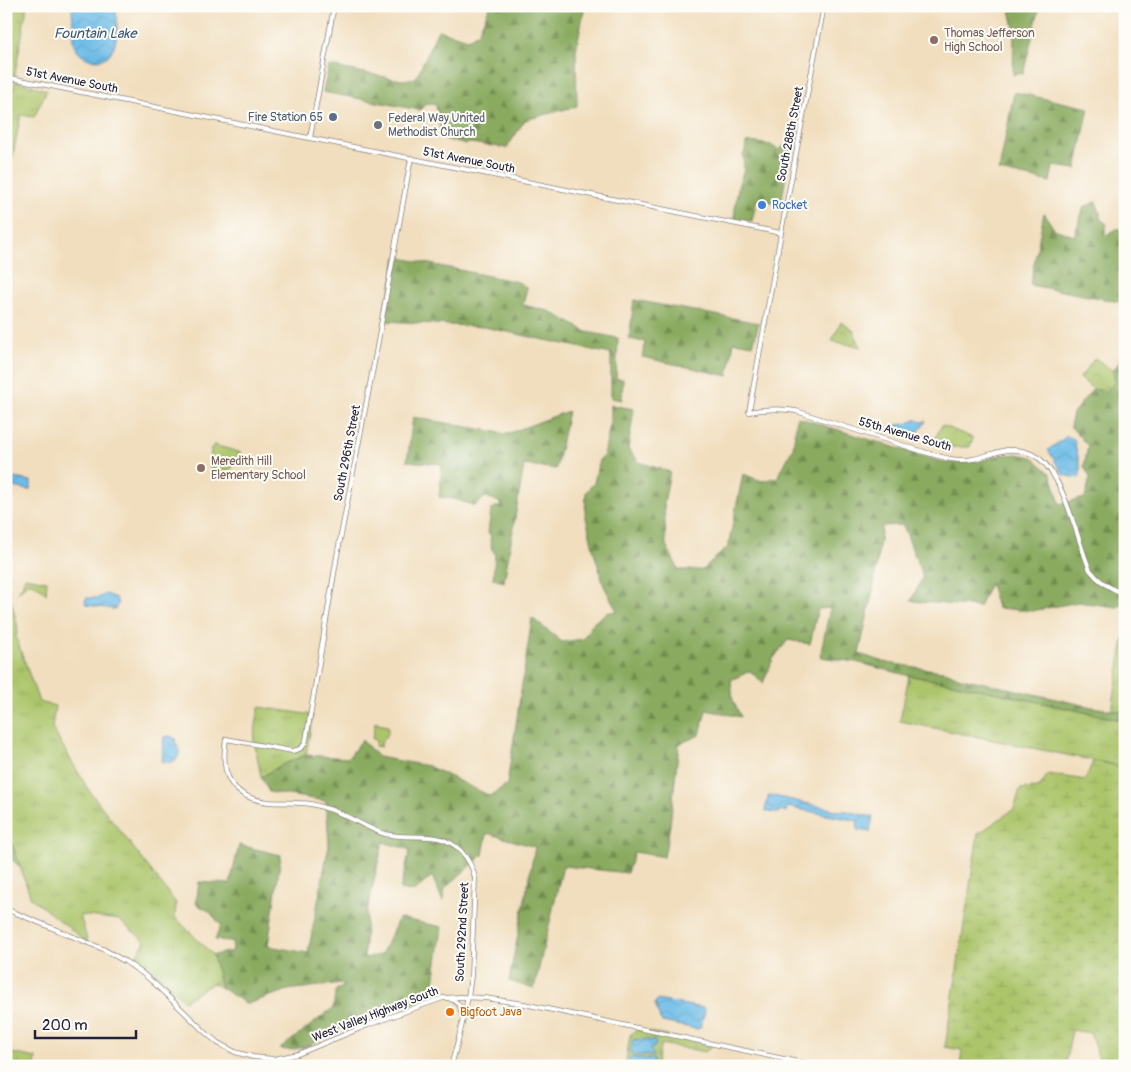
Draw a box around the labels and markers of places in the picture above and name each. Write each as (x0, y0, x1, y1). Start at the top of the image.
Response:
place label: Thomas Jefferson High School (944, 26, 1035, 55)
marker: Thomas Jefferson High School (928, 34, 940, 46)
place label: Fire Station 65 (248, 110, 323, 125)
marker: Fire Station 65 (327, 111, 339, 123)
place label: Federal Way United Methodist Church (388, 111, 485, 140)
marker: Federal Way United Methodist Church (372, 119, 384, 131)
place label: Rocket (772, 198, 807, 213)
marker: Rocket (756, 199, 768, 211)
place label: Meredith Hill Elementary School (211, 454, 306, 483)
marker: Meredith Hill Elementary School (195, 462, 207, 474)
place label: Bigfoot Java (460, 1005, 522, 1020)
marker: Bigfoot Java (444, 1006, 456, 1018)

